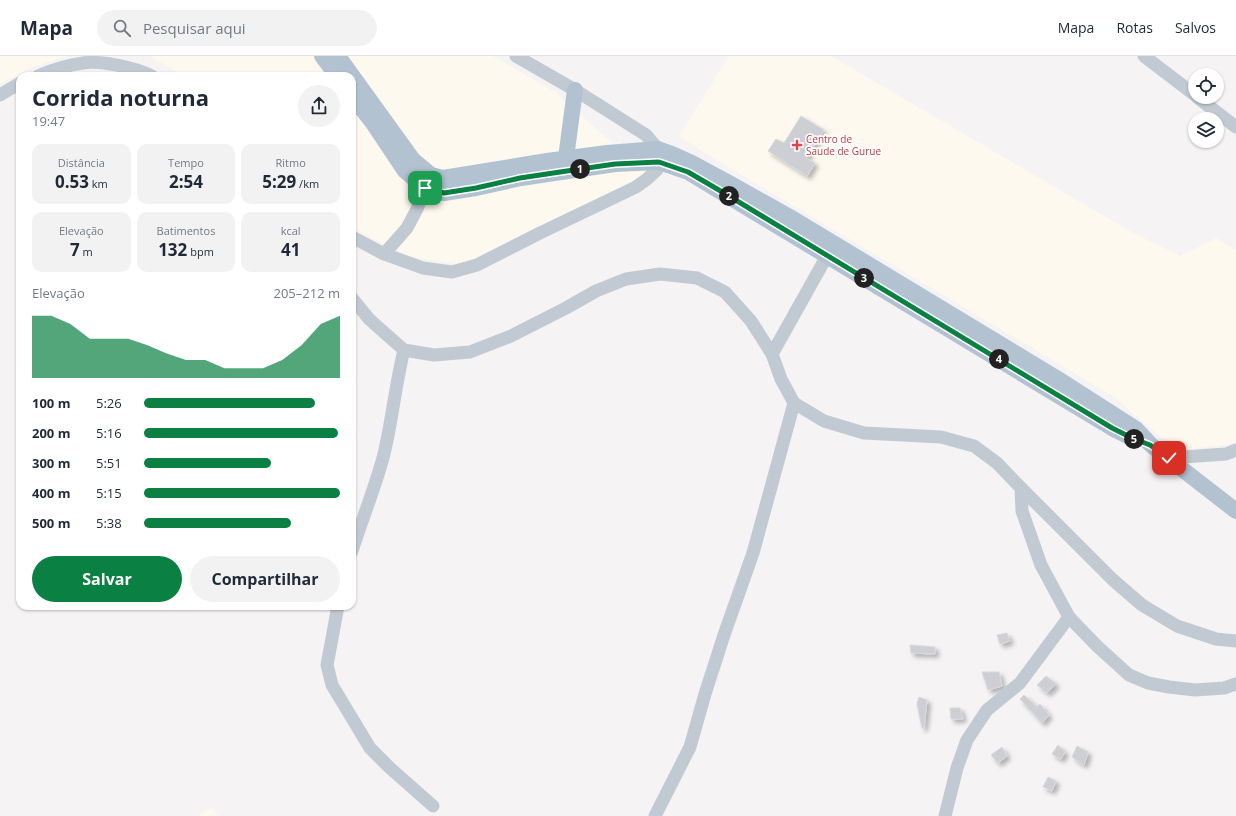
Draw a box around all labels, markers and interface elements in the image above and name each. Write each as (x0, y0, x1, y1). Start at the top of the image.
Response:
search box (97, 10, 377, 46)
text: Mapa (20, 15, 73, 41)
icon: search (111, 17, 133, 39)
text: Pesquisar aqui (143, 18, 246, 38)
text: Mapa (1058, 18, 1094, 37)
text: Rotas (1116, 18, 1153, 37)
text: Salvos (1175, 18, 1216, 37)
map controls (1188, 68, 1224, 148)
button: locate (1188, 68, 1224, 104)
text: Corrida noturna (32, 82, 209, 112)
button: share (298, 85, 340, 127)
text: 19:47 (32, 112, 65, 130)
button: layers (1188, 112, 1224, 148)
place label: Centro de Saude de Gurue (806, 132, 881, 158)
marker: Centro de Saude de Gurue (791, 139, 803, 151)
text: Distância (58, 155, 105, 170)
text: Tempo (168, 155, 204, 170)
text: Ritmo (276, 155, 306, 170)
pin: 1 (570, 159, 590, 179)
text: 1 (577, 161, 583, 176)
text: 0.53 (55, 170, 89, 193)
text: 2:54 (169, 170, 203, 193)
text: 5:29 (262, 170, 296, 193)
pin (408, 171, 442, 205)
text: km (89, 176, 108, 191)
text: /km (296, 176, 319, 191)
icon: arrive (414, 177, 436, 199)
pin: 2 (719, 186, 739, 206)
text: 2 (726, 188, 732, 203)
text: Elevação (59, 223, 104, 238)
text: Batimentos (157, 223, 215, 238)
text: kcal (281, 223, 301, 238)
text: 7 (70, 238, 80, 261)
text: 132 (158, 238, 187, 261)
text: 41 (281, 238, 300, 261)
text: m (80, 244, 93, 259)
text: bpm (187, 244, 214, 259)
pin: 3 (854, 268, 874, 288)
text: 3 (861, 270, 867, 285)
text: Elevação (32, 284, 85, 302)
text: 205–212 m (273, 284, 340, 302)
pin: 4 (989, 349, 1009, 369)
text: 4 (996, 351, 1002, 366)
text: 100 m (32, 394, 70, 412)
text: 5:26 (96, 394, 122, 412)
text: 200 m (32, 424, 70, 442)
text: 5:16 (96, 424, 122, 442)
pin: 5 (1124, 429, 1144, 449)
text: 5 (1131, 431, 1137, 446)
pin (1152, 441, 1186, 475)
icon: check (1158, 447, 1180, 469)
text: 300 m (32, 454, 70, 472)
text: 5:51 (96, 454, 122, 472)
text: 400 m (32, 484, 70, 502)
text: 5:15 (96, 484, 122, 502)
text: 500 m (32, 514, 70, 532)
text: 5:38 (96, 514, 122, 532)
button: Salvar (32, 556, 182, 602)
button: Compartilhar (190, 556, 340, 602)

